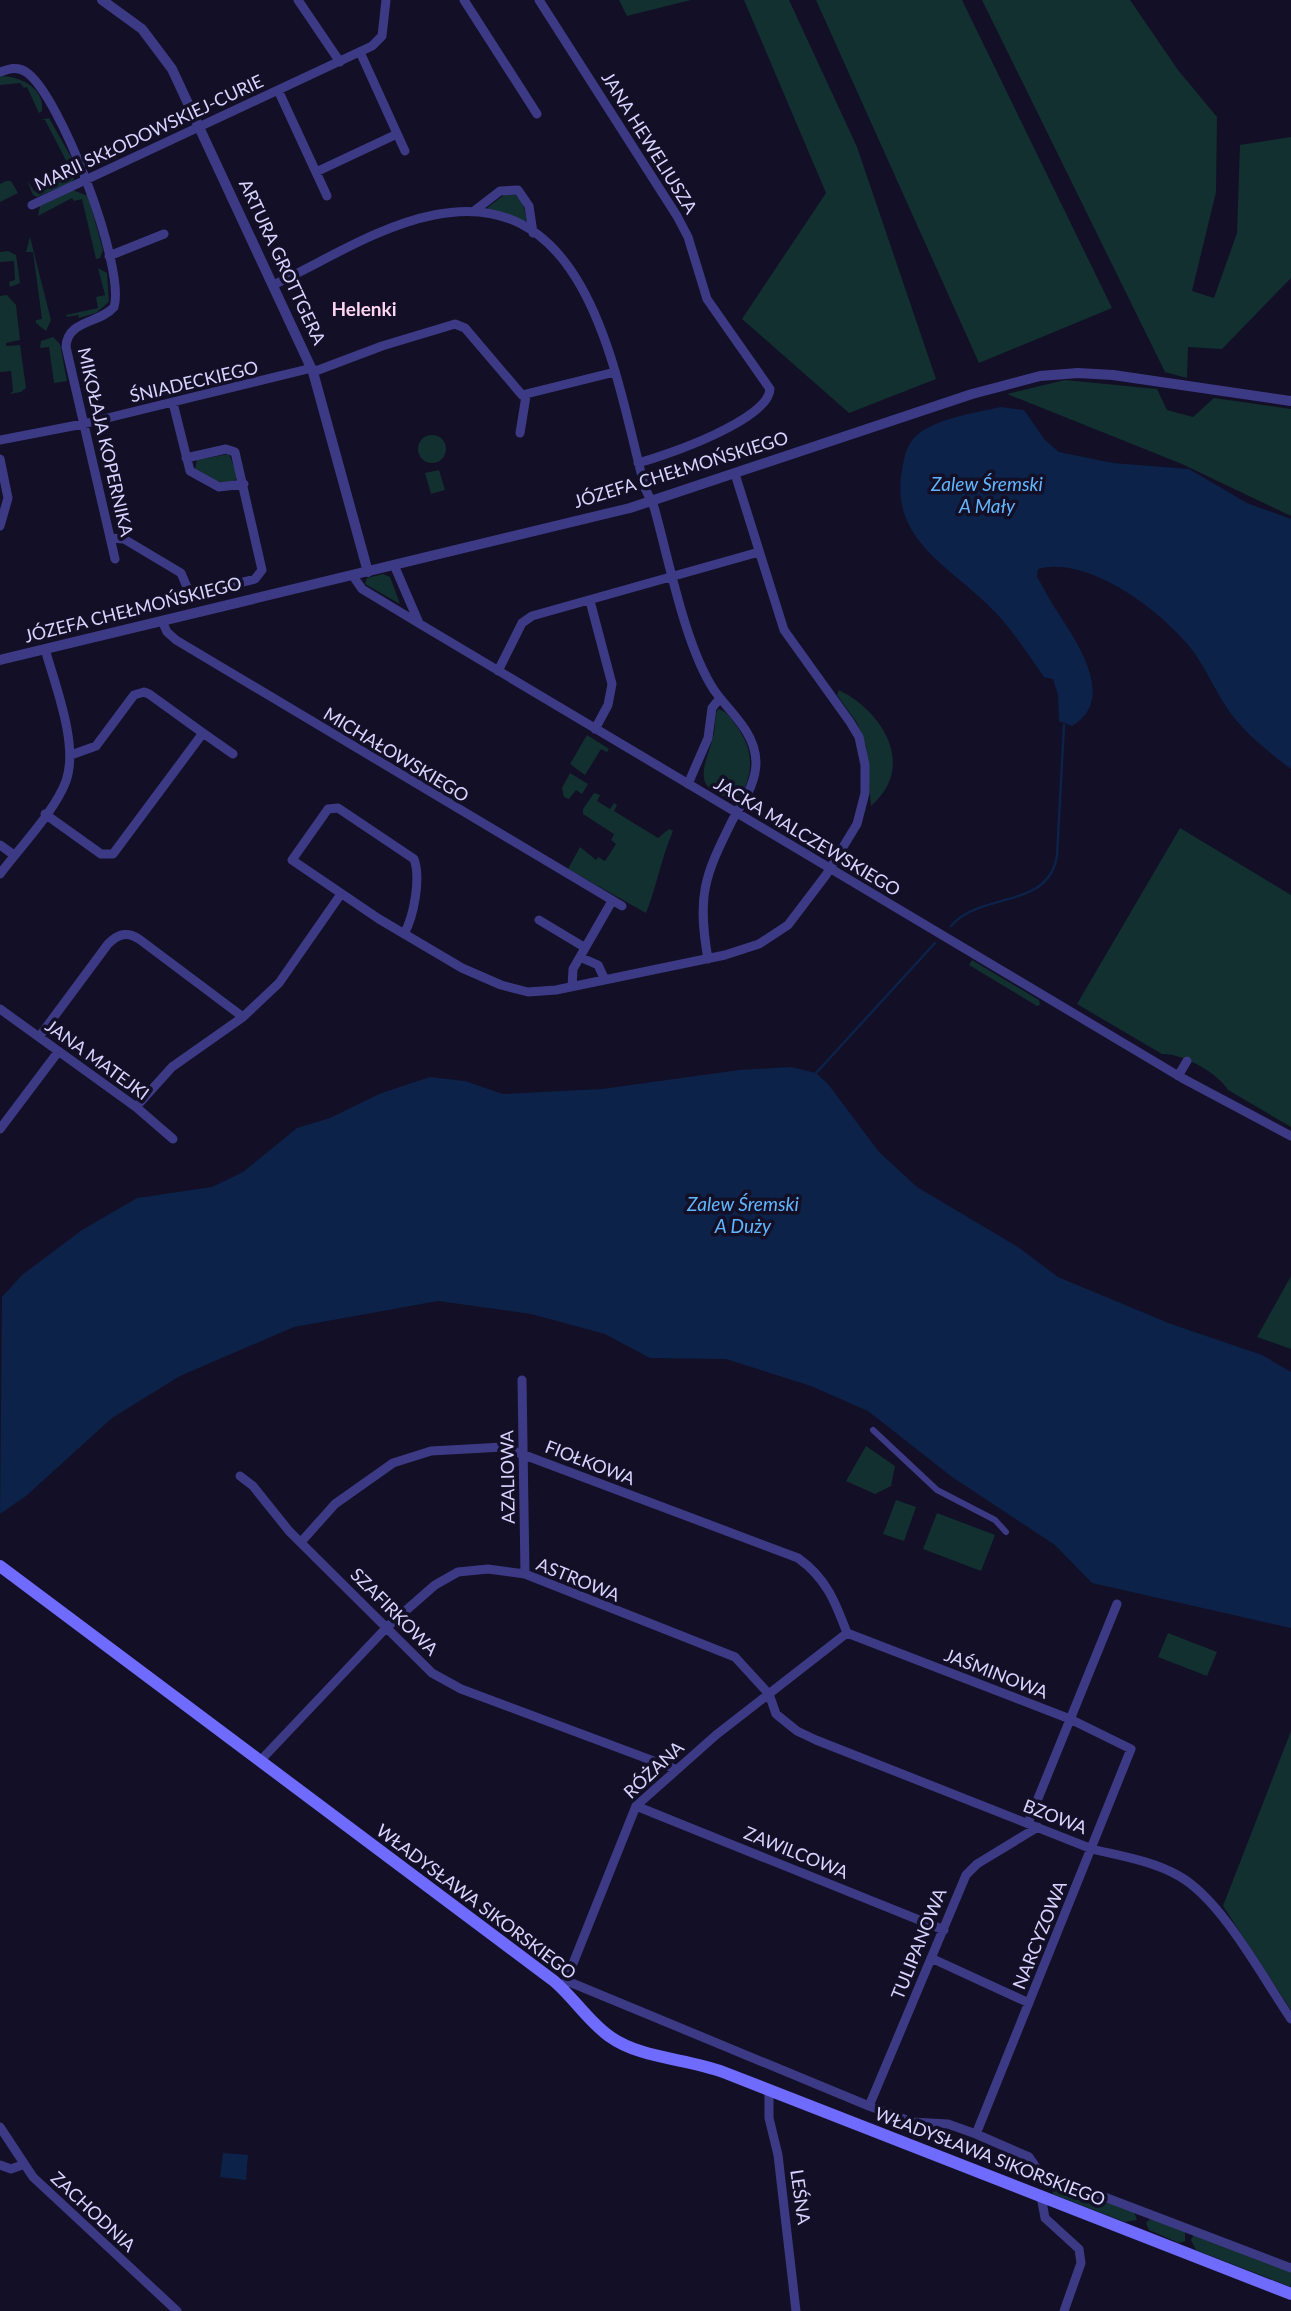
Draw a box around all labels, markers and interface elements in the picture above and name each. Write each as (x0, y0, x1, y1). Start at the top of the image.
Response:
street label: JANA HEWELIUSZA (597, 68, 703, 218)
street label: MARII SKŁODOWSKIEJ-CURIE (31, 69, 266, 195)
street label: ARTURA GROTTGERA (235, 175, 331, 349)
district label: Helenki (331, 297, 397, 320)
street label: MIKOŁAJA KOPERNIKA (74, 345, 139, 539)
street label: ŚNIADECKIEGO (127, 356, 260, 407)
street label: JÓZEFA CHEŁMOŃSKIEGO (571, 426, 791, 512)
water label: Zalew Śremski A Mały (930, 472, 1044, 517)
street label: JÓZEFA CHEŁMOŃSKIEGO (22, 571, 244, 647)
street label: MICHAŁOWSKIEGO (320, 702, 473, 806)
street label: JACKA MALCZEWSKIEGO (710, 772, 905, 900)
street label: JANA MATEJKI (41, 1014, 154, 1104)
water label: Zalew Śremski A Duży (686, 1192, 800, 1237)
street label: AZALIOWA (495, 1429, 519, 1524)
street label: FIOŁKOWA (542, 1435, 639, 1490)
street label: ASTROWA (533, 1552, 624, 1606)
street label: SZAFIRKOWA (346, 1563, 444, 1660)
street label: JAŚMINOWA (941, 1643, 1052, 1703)
street label: RÓŻANA (619, 1735, 689, 1803)
street label: BZOWA (1020, 1794, 1091, 1839)
street label: WŁADYSŁAWA SIKORSKIEGO (372, 1819, 581, 1984)
street label: ZAWILCOWA (741, 1821, 853, 1883)
street label: NARCYZOWA (1007, 1876, 1071, 1992)
street label: TULIPANOWA (886, 1884, 951, 2003)
street label: WŁADYSŁAWA SIKORSKIEGO (872, 2102, 1109, 2210)
street label: ZACHODNIA (47, 2167, 141, 2257)
street label: LEŚNA (786, 2168, 816, 2227)

